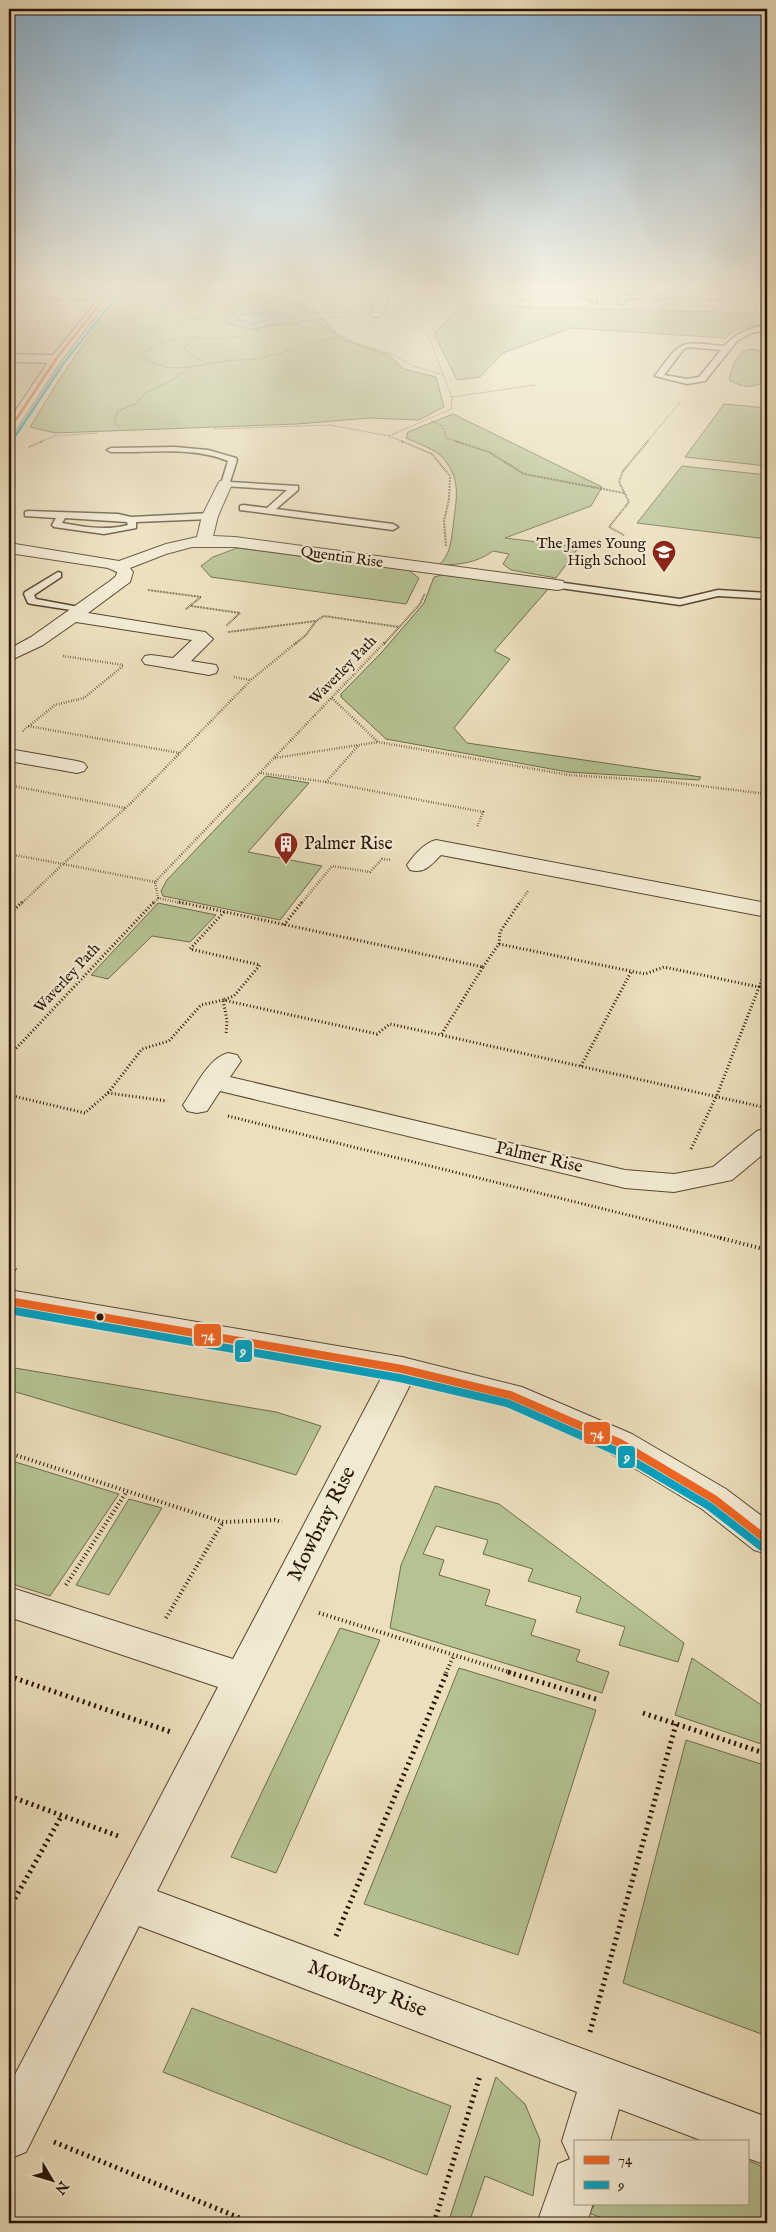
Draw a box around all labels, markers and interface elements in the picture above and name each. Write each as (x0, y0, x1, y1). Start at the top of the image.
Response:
place label: The James Young High School (537, 534, 647, 570)
school or university icon: The James Young High School (651, 539, 677, 573)
street label: Quentin Rise (300, 542, 384, 572)
street label: Waverley Path (305, 632, 381, 708)
building icon: Palmer Rise (273, 831, 299, 865)
place label: Palmer Rise (304, 833, 393, 856)
street label: Waverley Path (30, 939, 104, 1017)
street label: Palmer Rise (493, 1137, 585, 1179)
unlabelled marker (95, 1312, 105, 1322)
line badge: 74 (193, 1323, 222, 1347)
text: 74 (201, 1327, 216, 1345)
line badge: 9 (234, 1339, 253, 1363)
text: 9 (239, 1343, 246, 1361)
line badge: 74 (583, 1421, 611, 1445)
text: 74 (590, 1425, 605, 1443)
line badge: 9 (617, 1445, 636, 1469)
text: 9 (623, 1449, 630, 1467)
street label: Mowbray Rise (281, 1462, 363, 1586)
street label: Mowbray Rise (304, 1954, 431, 2024)
legend (574, 2140, 748, 2204)
text: 74 (618, 2150, 633, 2169)
north arrow (28, 2154, 78, 2204)
text: N (51, 2176, 73, 2198)
text: 9 (617, 2176, 625, 2195)

